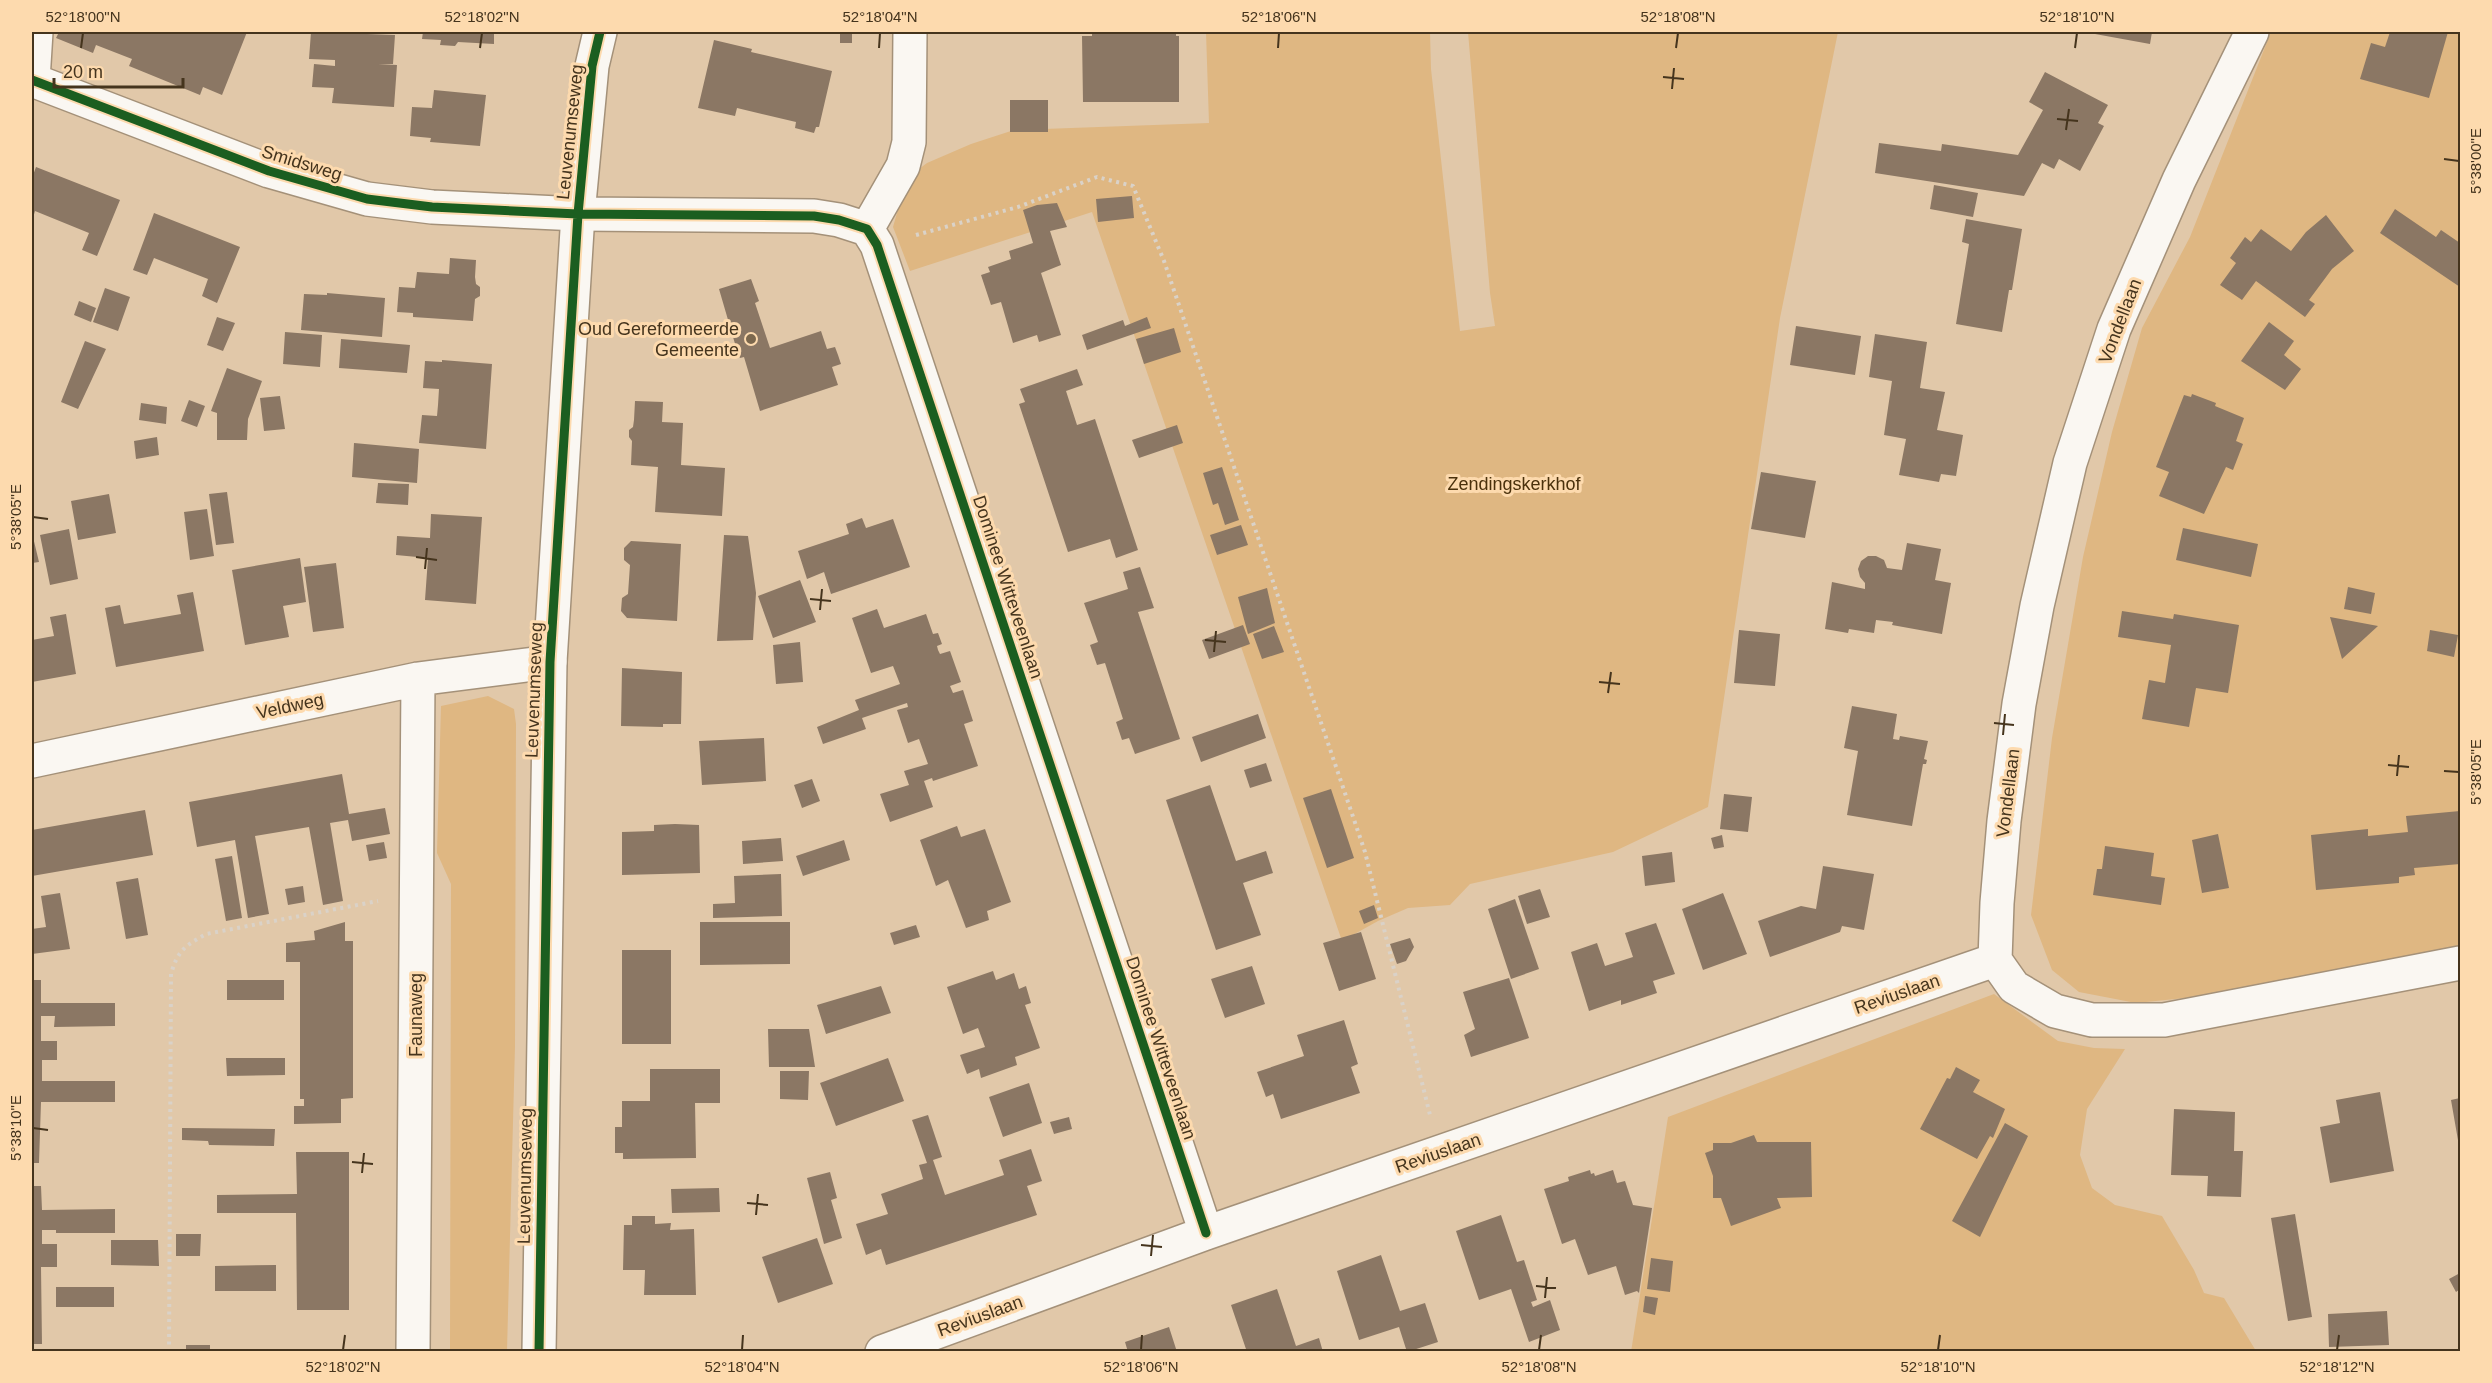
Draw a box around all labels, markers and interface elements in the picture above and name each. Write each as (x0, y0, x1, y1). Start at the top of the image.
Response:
text: 52°18'00"N (45, 8, 121, 25)
text: 52°18'02"N (444, 8, 520, 25)
text: 52°18'04"N (842, 8, 918, 25)
text: 52°18'06"N (1241, 8, 1317, 25)
text: 52°18'08"N (1640, 8, 1716, 25)
text: 52°18'10"N (2039, 8, 2115, 25)
scale bar (54, 51, 183, 89)
text: 20 m (63, 62, 103, 82)
street label: Leuvenumseweg (553, 63, 587, 201)
text: 5°38'00"E (2467, 128, 2484, 194)
street label: Smidsweg (259, 141, 345, 185)
street label: Vondellaan (2095, 276, 2145, 366)
place label: Oud Gereformeerde Gemeente (578, 319, 739, 360)
marker: Oud Gereformeerde Gemeente (744, 332, 758, 346)
park label: Zendingskerkhof (1447, 474, 1582, 494)
text: 5°38'05"E (7, 484, 24, 550)
street label: Dominee Witteveenlaan (969, 493, 1047, 681)
street label: Leuvenumseweg (522, 622, 546, 758)
street label: Veldweg (255, 689, 325, 723)
text: 5°38'05"E (2467, 739, 2484, 805)
street label: Vondellaan (1993, 748, 2023, 838)
street label: Dominee Witteveenlaan (1122, 954, 1200, 1142)
street label: Reviuslaan (1852, 970, 1942, 1018)
street label: Faunaweg (406, 973, 426, 1057)
text: 5°38'10"E (7, 1095, 24, 1161)
street label: Leuvenumseweg (514, 1108, 536, 1244)
street label: Reviuslaan (1393, 1129, 1483, 1177)
street label: Reviuslaan (935, 1291, 1025, 1341)
text: 52°18'02"N (305, 1358, 381, 1375)
text: 52°18'04"N (704, 1358, 780, 1375)
text: 52°18'06"N (1103, 1358, 1179, 1375)
text: 52°18'08"N (1501, 1358, 1577, 1375)
text: 52°18'10"N (1900, 1358, 1976, 1375)
text: 52°18'12"N (2299, 1358, 2375, 1375)

